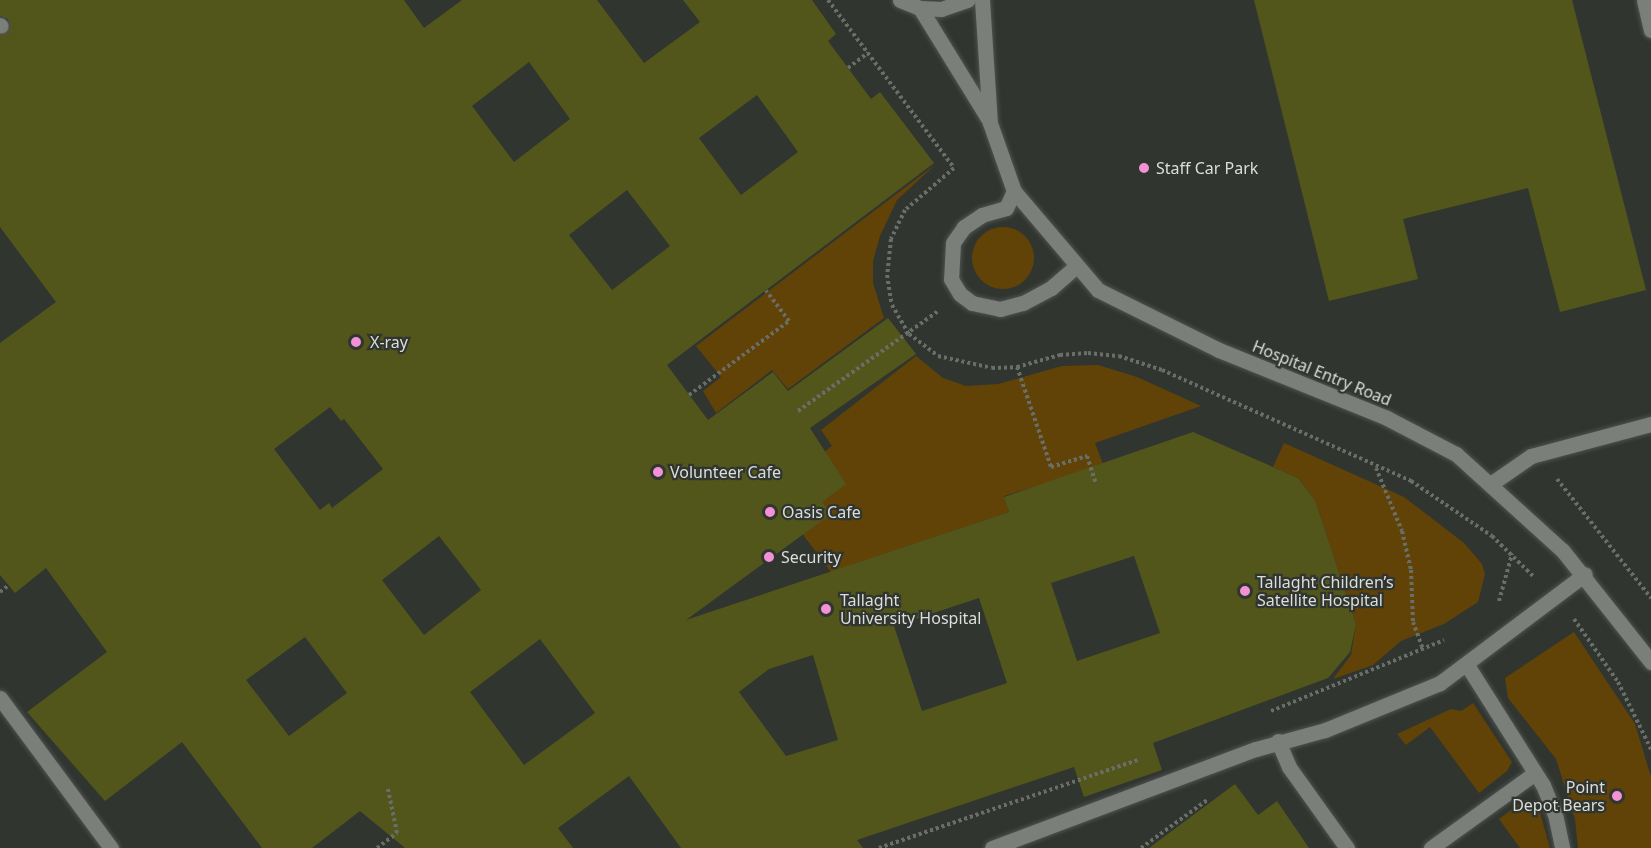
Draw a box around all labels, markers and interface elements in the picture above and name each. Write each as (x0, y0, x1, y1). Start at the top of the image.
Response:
place label: Staff Car Park (1156, 158, 1258, 178)
marker: Staff Car Park (1137, 161, 1151, 175)
place label: X-ray (370, 332, 408, 352)
marker: X-ray (347, 333, 365, 351)
street label: Hospital Entry Road (1250, 336, 1394, 410)
place label: Volunteer Cafe (670, 462, 781, 482)
marker: Volunteer Cafe (651, 465, 665, 479)
place label: Oasis Cafe (782, 502, 861, 522)
marker: Oasis Cafe (763, 505, 777, 519)
place label: Security (781, 547, 841, 567)
marker: Security (762, 550, 776, 564)
place label: Tallaght Children’s Satellite Hospital (1257, 572, 1394, 610)
marker: Tallaght Children’s Satellite Hospital (1238, 584, 1252, 598)
place label: Tallaght University Hospital (840, 590, 981, 628)
marker: Tallaght University Hospital (817, 600, 835, 618)
place label: Point Depot Bears (1512, 777, 1605, 815)
marker: Point Depot Bears (1610, 789, 1624, 803)

